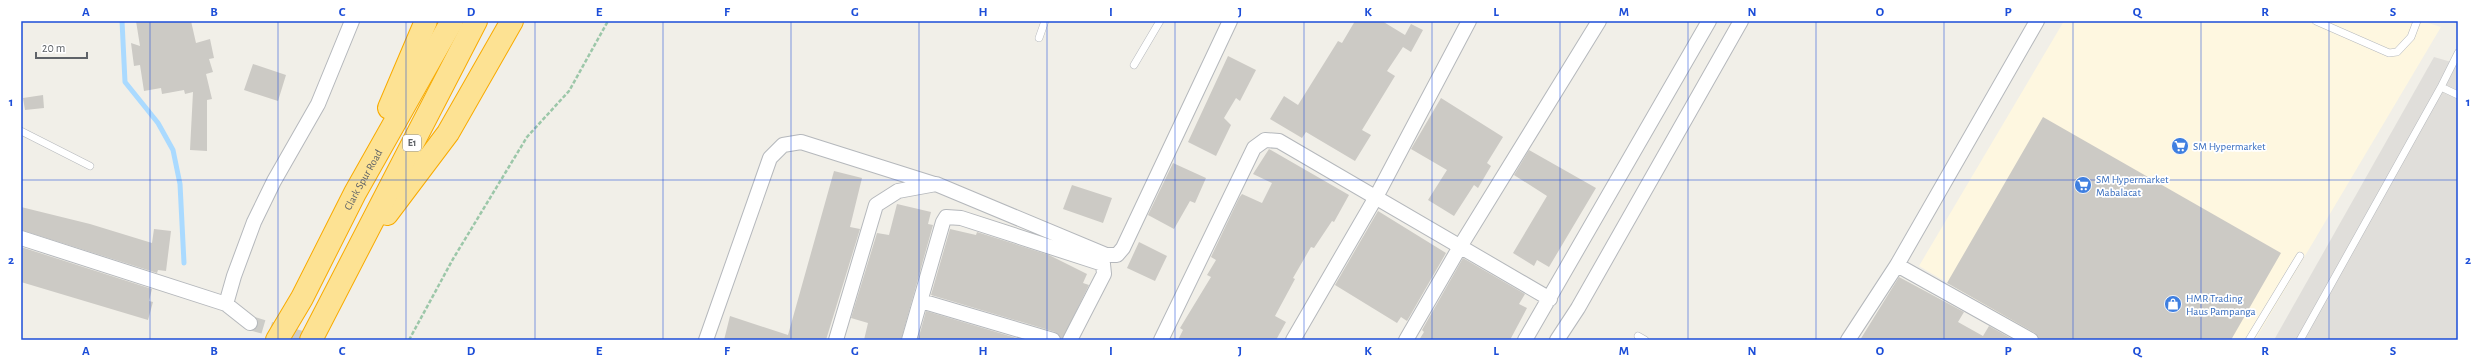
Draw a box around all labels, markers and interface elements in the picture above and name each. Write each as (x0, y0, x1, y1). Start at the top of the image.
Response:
text: A (82, 6, 90, 19)
text: B (210, 6, 218, 19)
text: C (339, 6, 346, 19)
text: D (467, 6, 476, 19)
text: E (596, 6, 603, 19)
text: F (724, 6, 731, 19)
text: G (851, 6, 859, 19)
text: H (978, 6, 988, 19)
text: I (1109, 6, 1113, 19)
text: J (1238, 6, 1242, 19)
text: K (1364, 6, 1372, 19)
text: L (1493, 6, 1499, 19)
text: M (1619, 6, 1629, 19)
text: N (1747, 6, 1757, 19)
text: O (1876, 6, 1885, 19)
text: P (2004, 6, 2012, 19)
text: Q (2133, 6, 2143, 19)
text: R (2261, 6, 2269, 19)
text: S (2390, 6, 2397, 19)
scale bar (36, 34, 87, 60)
text: 20 m (42, 42, 65, 54)
text: 1 (9, 96, 13, 109)
text: 1 (2466, 96, 2470, 109)
road number: E1 (403, 135, 421, 151)
supermarket icon: SM Hypermarket (2170, 136, 2190, 156)
place label: SM Hypermarket (2193, 141, 2266, 152)
street label: Clark Spur Road (342, 147, 384, 212)
place label: SM Hypermarket Mabalacat (2096, 174, 2169, 198)
supermarket icon: SM Hypermarket Mabalacat (2073, 175, 2093, 195)
text: 2 (8, 254, 14, 267)
text: 2 (2465, 254, 2471, 267)
place label: HMR Trading Haus Pampanga (2186, 293, 2256, 317)
shop icon: HMR Trading Haus Pampanga (2163, 294, 2183, 314)
text: A (82, 345, 90, 358)
text: B (210, 345, 218, 358)
text: C (339, 345, 346, 358)
text: D (467, 345, 476, 358)
text: E (596, 345, 603, 358)
text: F (724, 345, 731, 358)
text: G (851, 345, 859, 358)
text: H (978, 345, 988, 358)
text: I (1109, 345, 1113, 358)
text: J (1238, 345, 1242, 358)
text: K (1364, 345, 1372, 358)
text: L (1493, 345, 1499, 358)
text: M (1619, 345, 1629, 358)
text: N (1747, 345, 1757, 358)
text: O (1876, 345, 1885, 358)
text: P (2004, 345, 2012, 358)
text: Q (2133, 345, 2143, 358)
text: R (2261, 345, 2269, 358)
text: S (2390, 345, 2397, 358)

